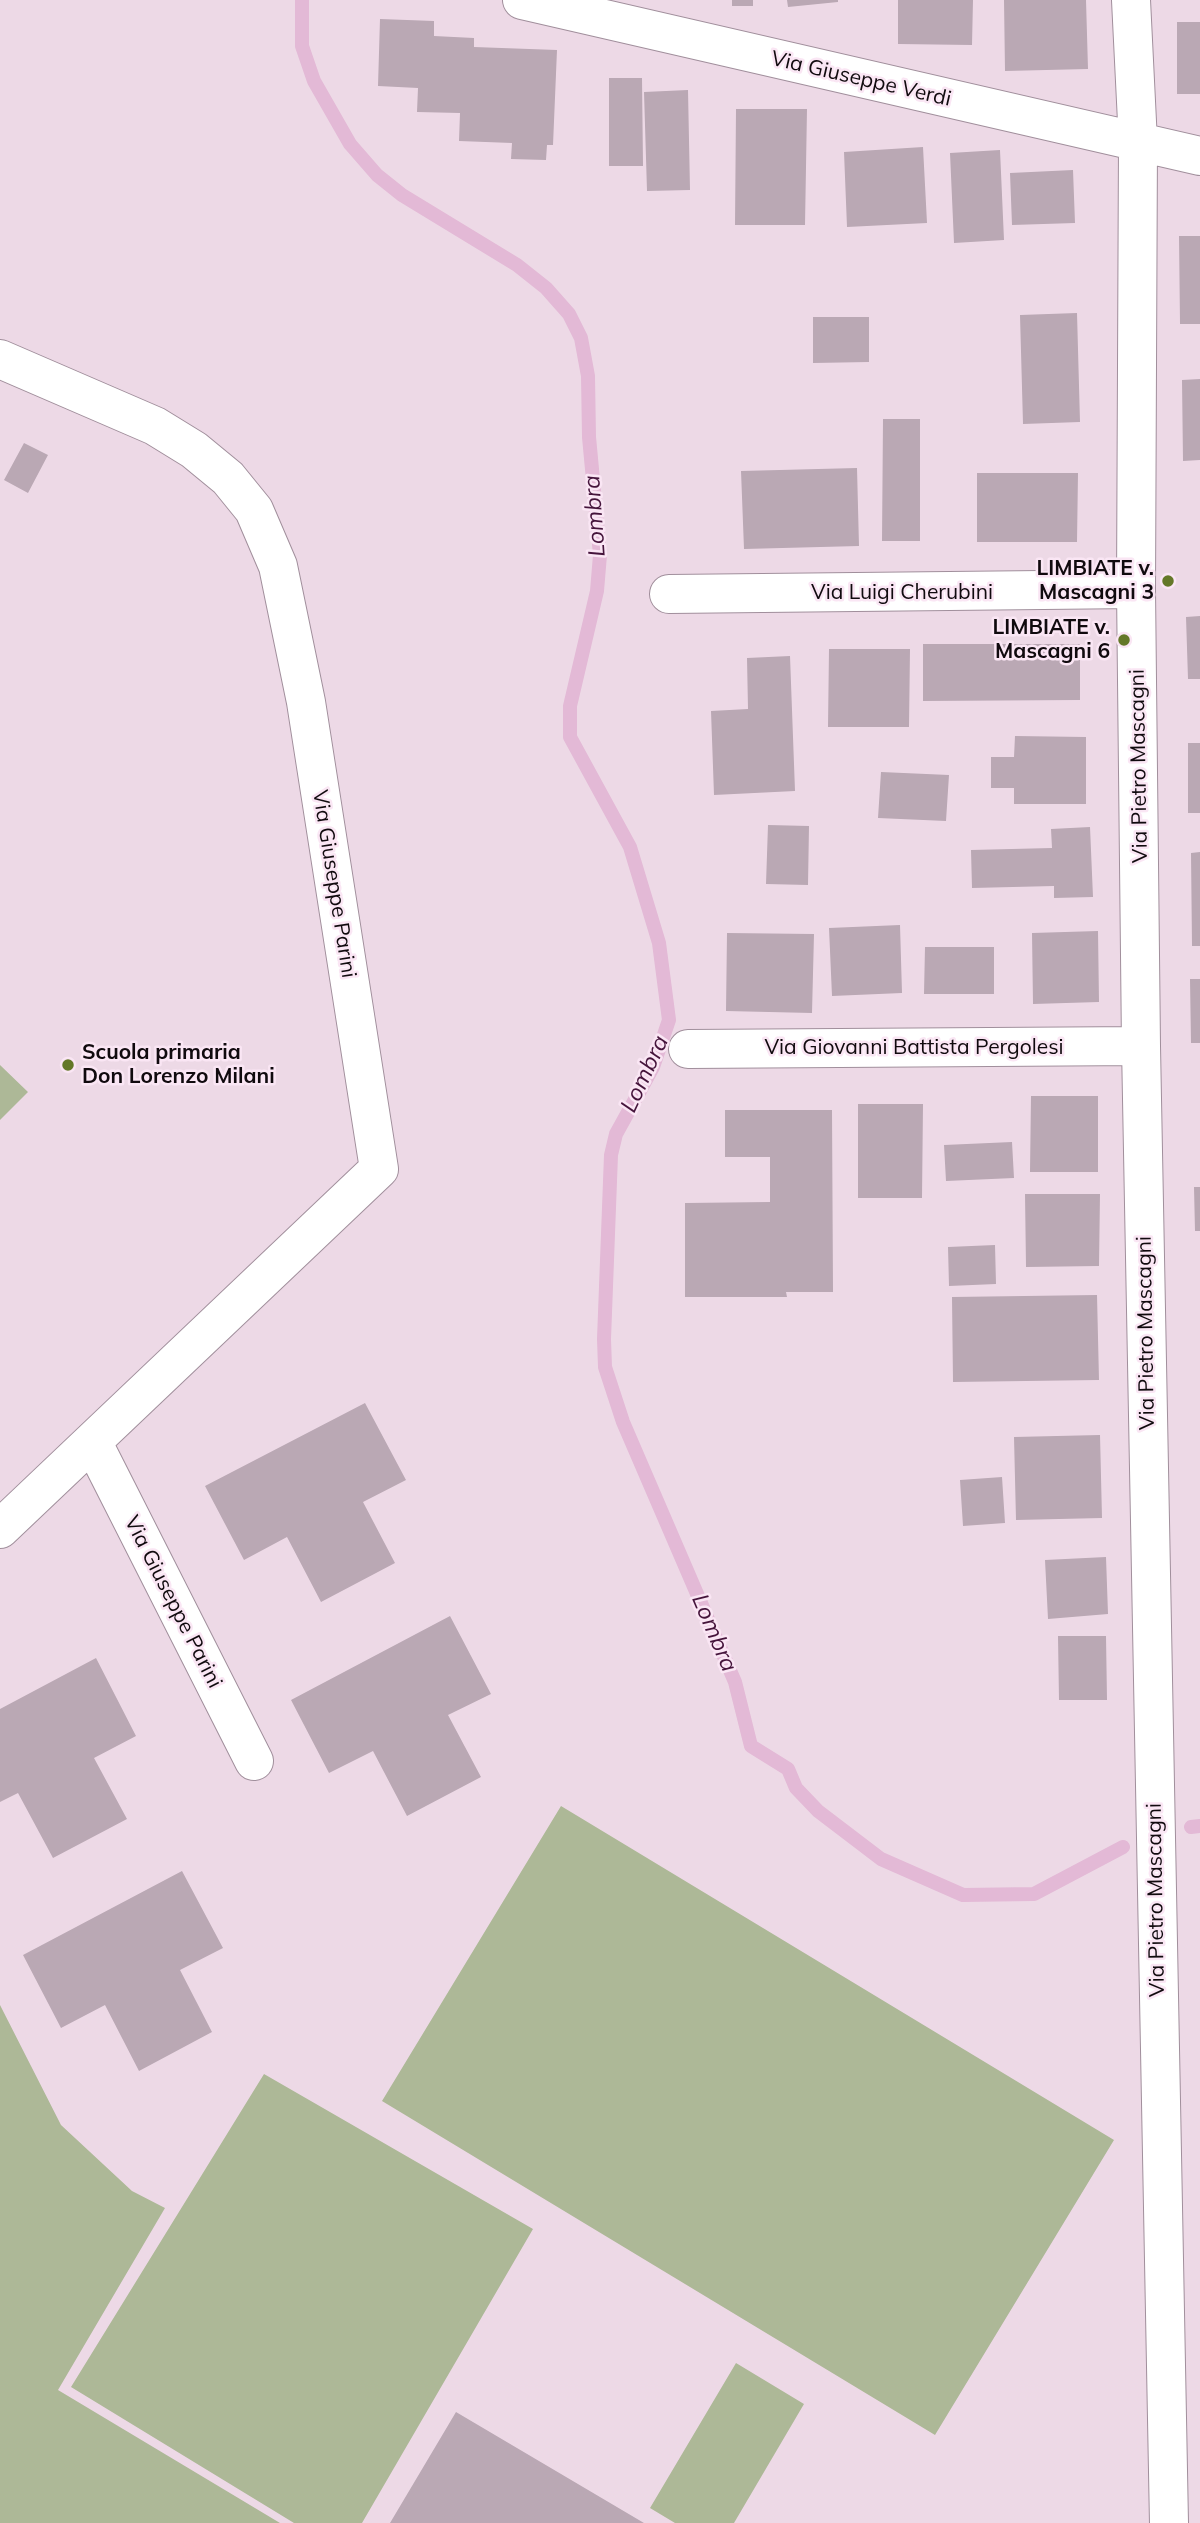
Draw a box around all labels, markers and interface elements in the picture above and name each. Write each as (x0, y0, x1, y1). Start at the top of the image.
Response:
street label: Via Giuseppe Verdi (768, 46, 954, 112)
water label: Lombra (578, 474, 612, 558)
place label: LIMBIATE v. Mascagni 3 (1037, 556, 1154, 606)
marker: LIMBIATE v. Mascagni 3 (1160, 573, 1176, 589)
street label: Via Luigi Cherubini (811, 580, 993, 606)
place label: LIMBIATE v. Mascagni 6 (993, 615, 1110, 665)
marker: LIMBIATE v. Mascagni 6 (1116, 632, 1132, 648)
street label: Via Pietro Mascagni (1125, 669, 1153, 863)
street label: Via Giuseppe Parini (307, 788, 361, 980)
water label: Lombra (615, 1031, 675, 1117)
street label: Via Giovanni Battista Pergolesi (764, 1035, 1064, 1061)
place label: Scuola primaria Don Lorenzo Milani (82, 1040, 275, 1090)
marker: Scuola primaria Don Lorenzo Milani (60, 1057, 76, 1073)
street label: Via Pietro Mascagni (1132, 1236, 1160, 1430)
street label: Via Giuseppe Parini (119, 1512, 227, 1692)
water label: Lombra (685, 1590, 743, 1676)
street label: Via Pietro Mascagni (1142, 1803, 1170, 1997)

